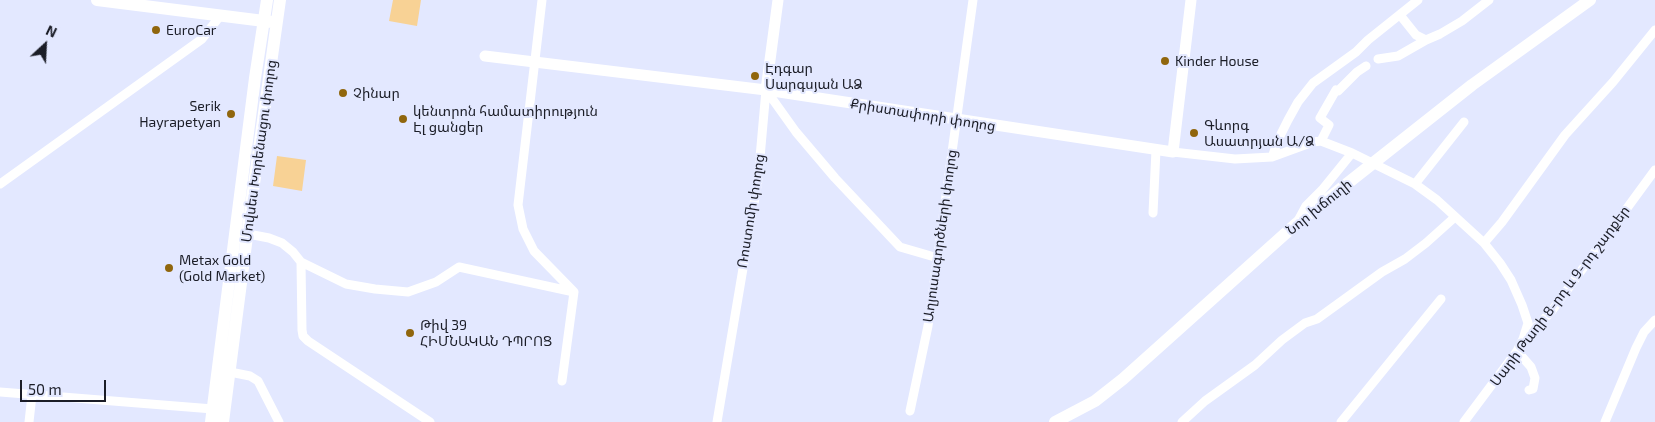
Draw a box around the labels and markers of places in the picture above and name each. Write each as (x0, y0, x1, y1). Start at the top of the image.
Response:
place label: EuroCar (166, 22, 216, 38)
marker: EuroCar (150, 24, 162, 36)
place label: Kinder House (1175, 53, 1259, 69)
marker: Kinder House (1159, 55, 1171, 67)
place label: Էդգար Սարգսյան ԱՁ (765, 60, 863, 92)
marker: Էդգար Սարգսյան ԱՁ (749, 70, 761, 82)
place label: Չինար (353, 85, 400, 101)
marker: Չինար (337, 87, 349, 99)
place label: Serik Hayrapetyan (139, 98, 221, 130)
place label: կենտրոն համատիրություն Էլ ցանցեր (413, 103, 598, 136)
marker: Serik Hayrapetyan (225, 108, 237, 120)
marker: կենտրոն համատիրություն Էլ ցանցեր (397, 113, 409, 125)
place label: Գևորգ Ասատրյան Ա/Ձ (1204, 117, 1314, 150)
marker: Գևորգ Ասատրյան Ա/Ձ (1188, 127, 1200, 139)
place label: Metax Gold (Gold Market) (179, 252, 265, 284)
marker: Metax Gold (Gold Market) (163, 262, 175, 274)
place label: Թիվ 39 ՀԻՄՆԱԿԱՆ ԴՊՐՈՑ (420, 317, 552, 350)
marker: Թիվ 39 ՀԻՄՆԱԿԱՆ ԴՊՐՈՑ (404, 327, 416, 339)

